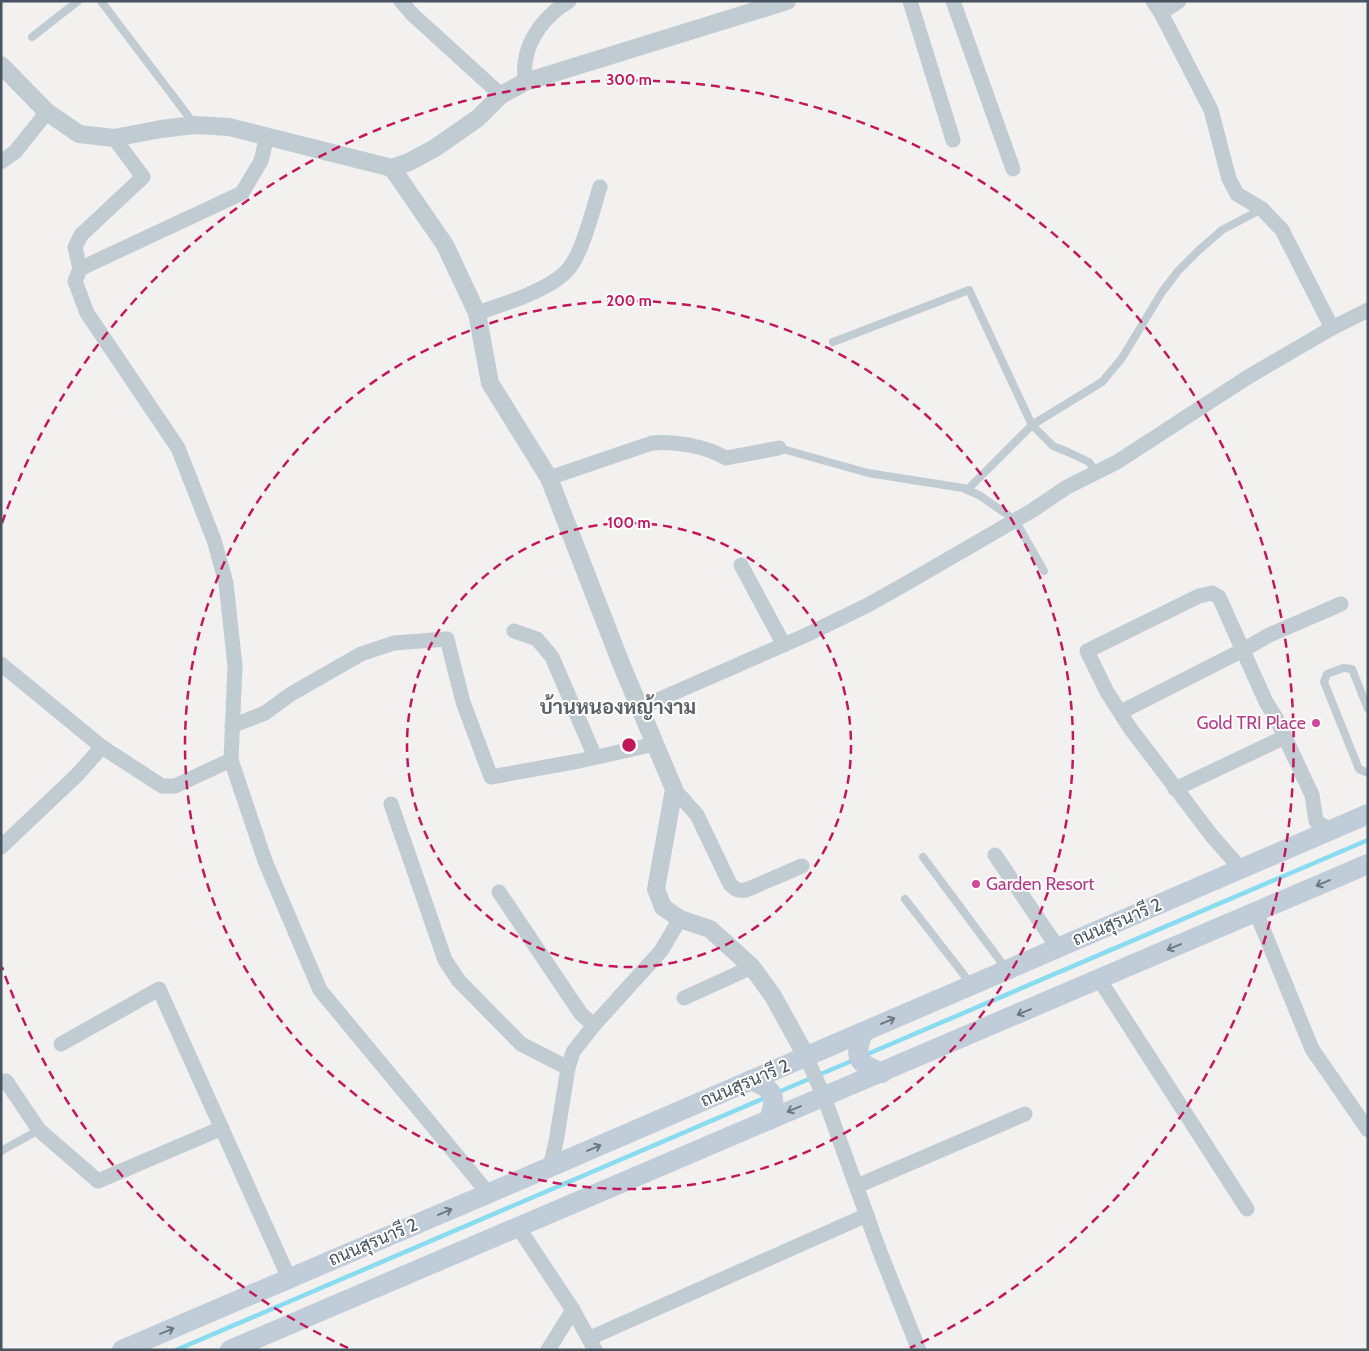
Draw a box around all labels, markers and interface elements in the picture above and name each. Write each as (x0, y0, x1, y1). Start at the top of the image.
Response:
text: 300 m (606, 71, 652, 89)
text: 200 m (606, 292, 652, 310)
text: 100 m (607, 514, 651, 532)
district label: บ้านหนองหญ้างาม (540, 694, 696, 720)
place label: Gold TRI Place (1196, 712, 1306, 734)
marker: Gold TRI Place (1310, 717, 1322, 729)
centre of rings (620, 736, 638, 754)
place label: Garden Resort (986, 873, 1094, 895)
marker: Garden Resort (970, 878, 982, 890)
one-way arrow (1316, 879, 1331, 889)
street label: ถนนสุรนารี 2 (1068, 891, 1165, 952)
one-way arrow (1167, 943, 1182, 953)
one-way arrow (1017, 1007, 1032, 1017)
one-way arrow (880, 1016, 895, 1026)
street label: ถนนสุรนารี 2 (696, 1052, 793, 1113)
one-way arrow (787, 1105, 802, 1115)
one-way arrow (586, 1142, 601, 1152)
one-way arrow (437, 1207, 452, 1216)
street label: ถนนสุรนารี 2 (324, 1211, 421, 1272)
one-way arrow (159, 1325, 174, 1335)

